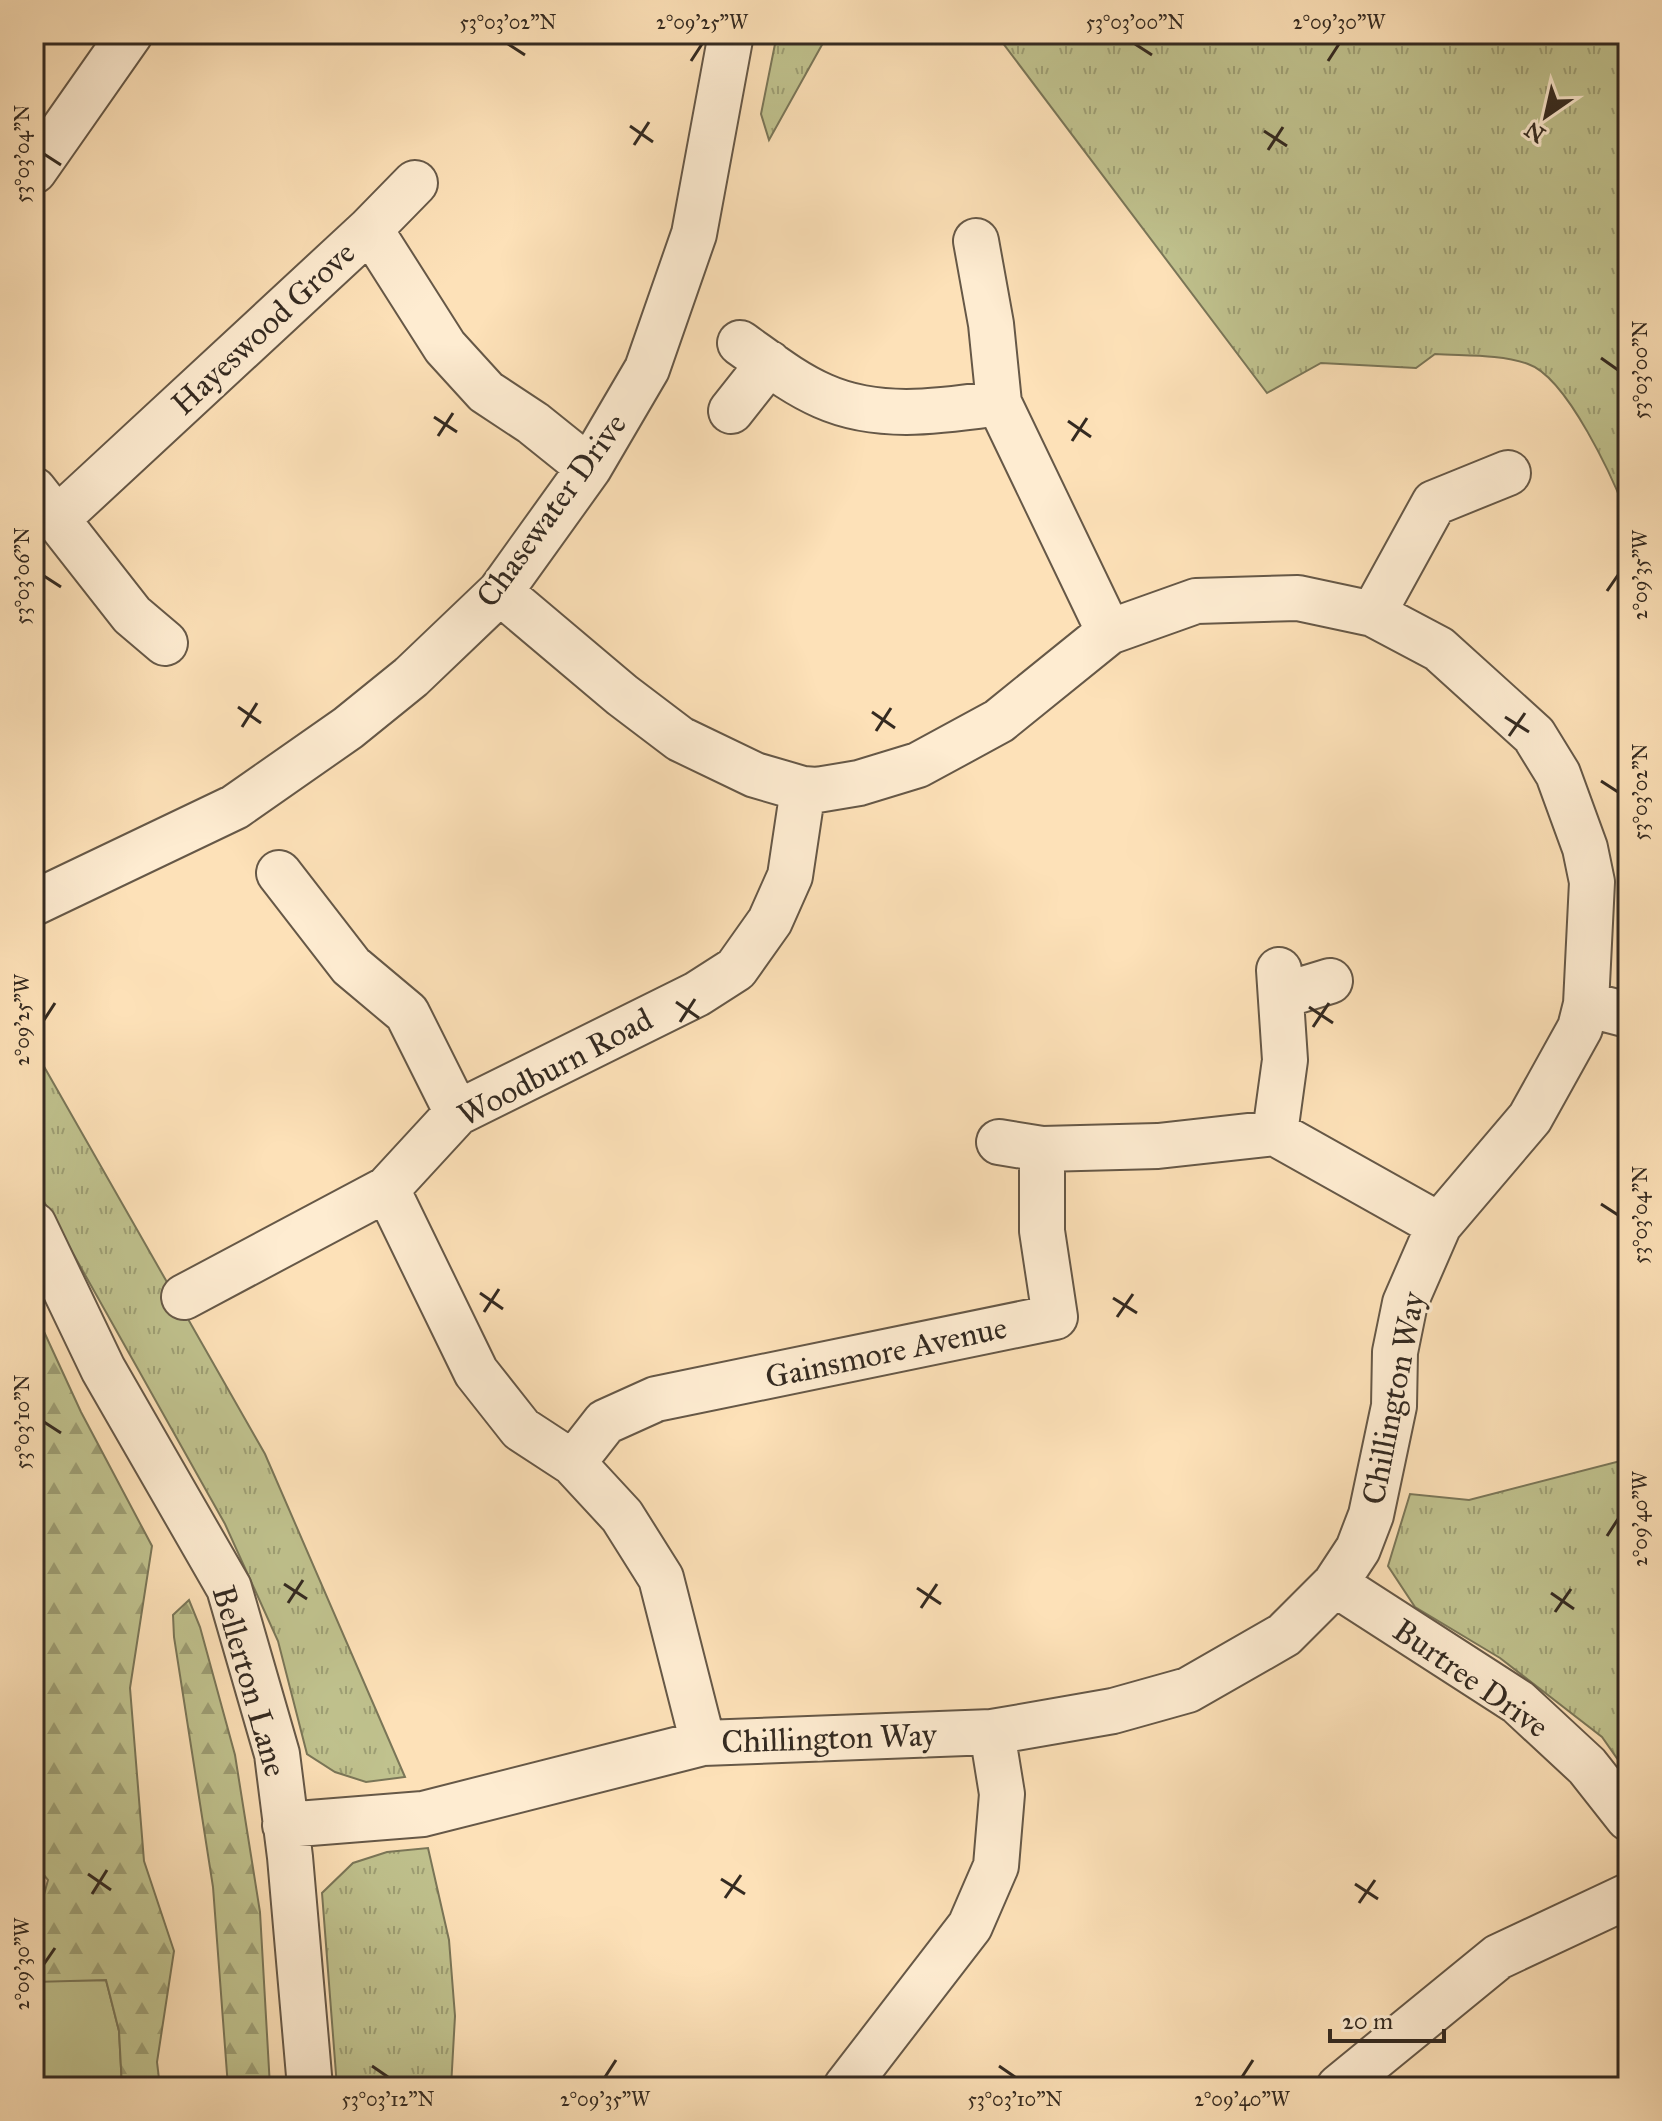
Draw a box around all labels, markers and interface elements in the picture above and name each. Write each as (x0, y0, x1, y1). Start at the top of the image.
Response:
text: 53°03'02"N (460, 10, 557, 34)
text: 2°09'25"W (656, 10, 749, 34)
text: 53°03'00"N (1086, 10, 1184, 34)
text: 2°09'30"W (1293, 10, 1386, 34)
north arrow (1506, 76, 1586, 156)
text: 53°03'04"N (10, 105, 34, 203)
text: N (1520, 116, 1550, 149)
street label: Hayeswood Grove (164, 233, 363, 423)
text: 53°03'00"N (1628, 321, 1652, 419)
street label: Chasewater Drive (468, 406, 635, 615)
text: 53°03'06"N (10, 527, 34, 625)
text: 2°09'35"W (1628, 529, 1652, 620)
text: 53°03'02"N (1628, 743, 1652, 840)
text: 2°09'25"W (10, 973, 34, 1066)
street label: Woodburn Road (451, 1000, 659, 1135)
text: 53°03'04"N (1628, 1166, 1652, 1264)
street label: Chillington Way (1354, 1288, 1433, 1508)
street label: Gainsmore Avenue (762, 1308, 1010, 1397)
text: 53°03'10"N (10, 1375, 34, 1469)
text: 2°09'40"W (1628, 1470, 1652, 1567)
street label: Bellerton Lane (204, 1581, 295, 1781)
street label: Burtree Drive (1385, 1611, 1556, 1746)
street label: Chillington Way (721, 1715, 938, 1762)
text: 2°09'30"W (10, 1917, 34, 2010)
scale bar (1330, 1993, 1444, 2043)
text: 20 m (1342, 2006, 1393, 2036)
text: 53°03'12"N (341, 2087, 435, 2111)
text: 2°09'35"W (560, 2087, 651, 2111)
text: 53°03'10"N (968, 2087, 1062, 2111)
text: 2°09'40"W (1194, 2087, 1291, 2111)

